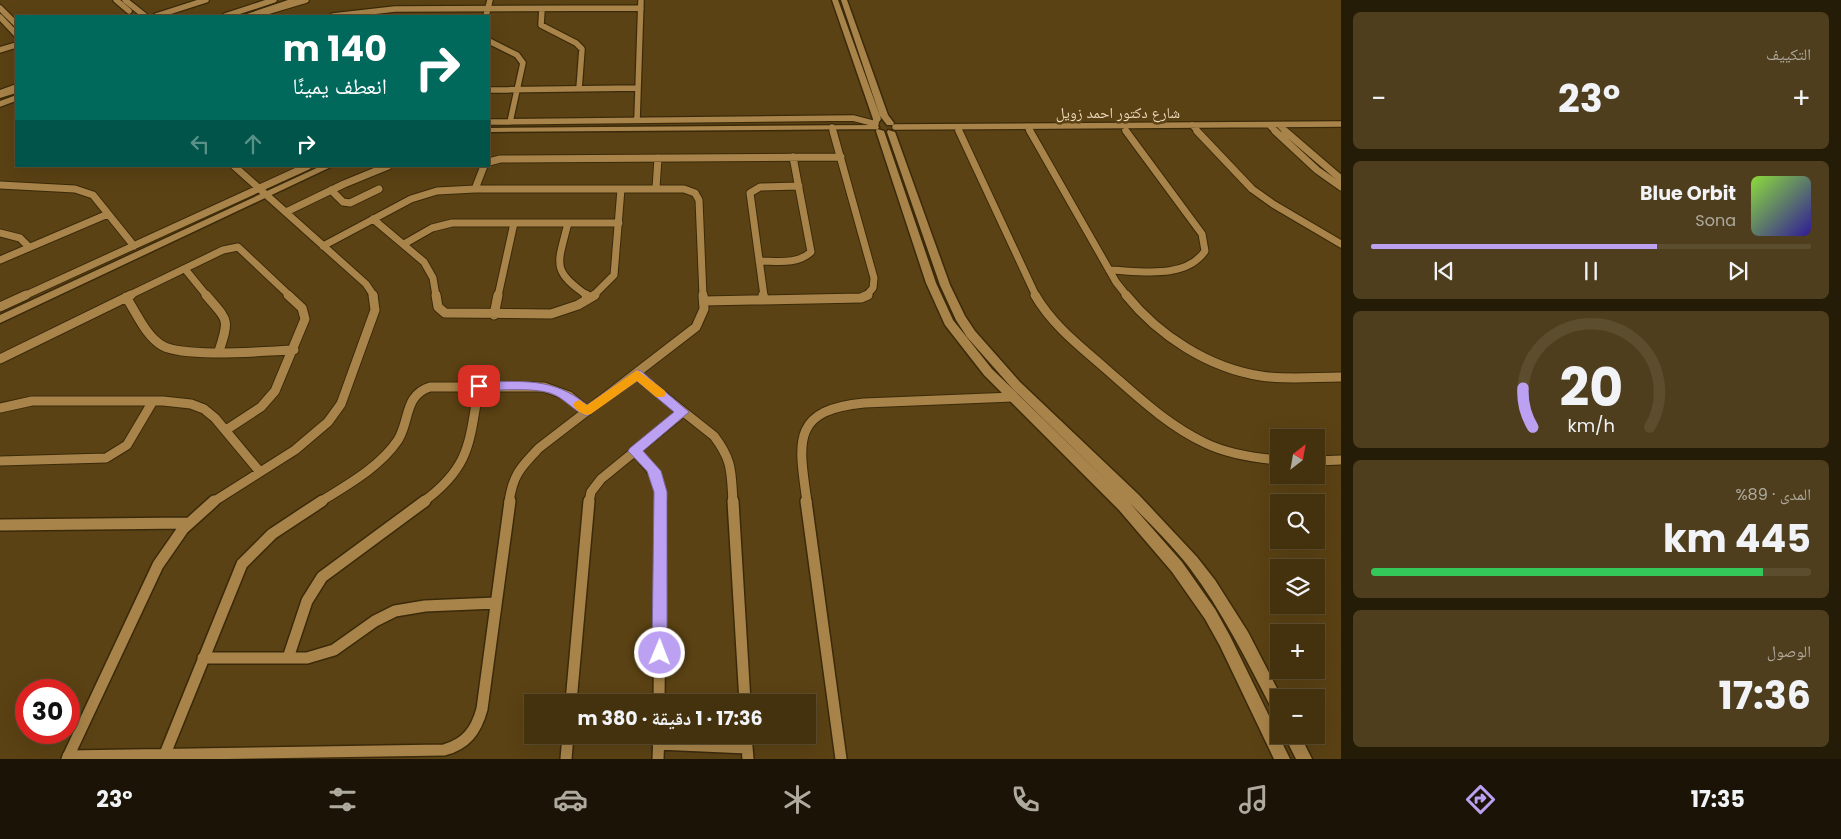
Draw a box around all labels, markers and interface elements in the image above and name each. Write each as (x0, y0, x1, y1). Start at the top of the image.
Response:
text: 140 m (283, 24, 387, 73)
icon: right (405, 35, 470, 100)
text: التكييف (1766, 43, 1811, 66)
text: انعطف يمينًا (292, 71, 387, 102)
text: 23° (1558, 72, 1620, 125)
text: − (1371, 79, 1386, 118)
text: + (1792, 79, 1811, 118)
street label: شارع دكتور احمد زويل (1056, 102, 1180, 123)
icon: left (186, 130, 214, 158)
icon: ahead (239, 130, 267, 158)
icon: right (292, 130, 320, 158)
text: Blue Orbit (1640, 180, 1736, 207)
text: Sona (1695, 209, 1736, 232)
icon: previous (1430, 257, 1458, 285)
icon: pause (1577, 257, 1605, 285)
icon: next (1724, 257, 1752, 285)
text: 20 (1559, 351, 1623, 424)
pin (458, 365, 500, 407)
icon: arrive (465, 372, 493, 400)
text: km/h (1567, 413, 1615, 438)
north arrow (1270, 429, 1325, 484)
map controls (1270, 429, 1325, 744)
text: المدى · 89% (1735, 483, 1811, 506)
button: search (1270, 494, 1325, 549)
text: 445 km (1663, 512, 1811, 565)
button: layers (1270, 559, 1325, 614)
button: + (1270, 624, 1325, 679)
position arrow (633, 626, 685, 678)
text: الوصول (1767, 640, 1811, 663)
text: 17:36 (1718, 669, 1811, 722)
speed limit sign: 30 (15, 679, 80, 744)
button: − (1270, 689, 1325, 744)
text: 17:36 · 1 دقيقة · 380 m (577, 705, 763, 732)
icon: filters (325, 782, 360, 817)
icon: car (553, 782, 588, 817)
icon: climate (780, 782, 815, 817)
icon: phone (1008, 782, 1043, 817)
icon: music (1236, 782, 1271, 817)
icon: directions (1463, 782, 1498, 817)
text: 23° (96, 784, 132, 815)
text: 17:35 (1691, 784, 1745, 815)

